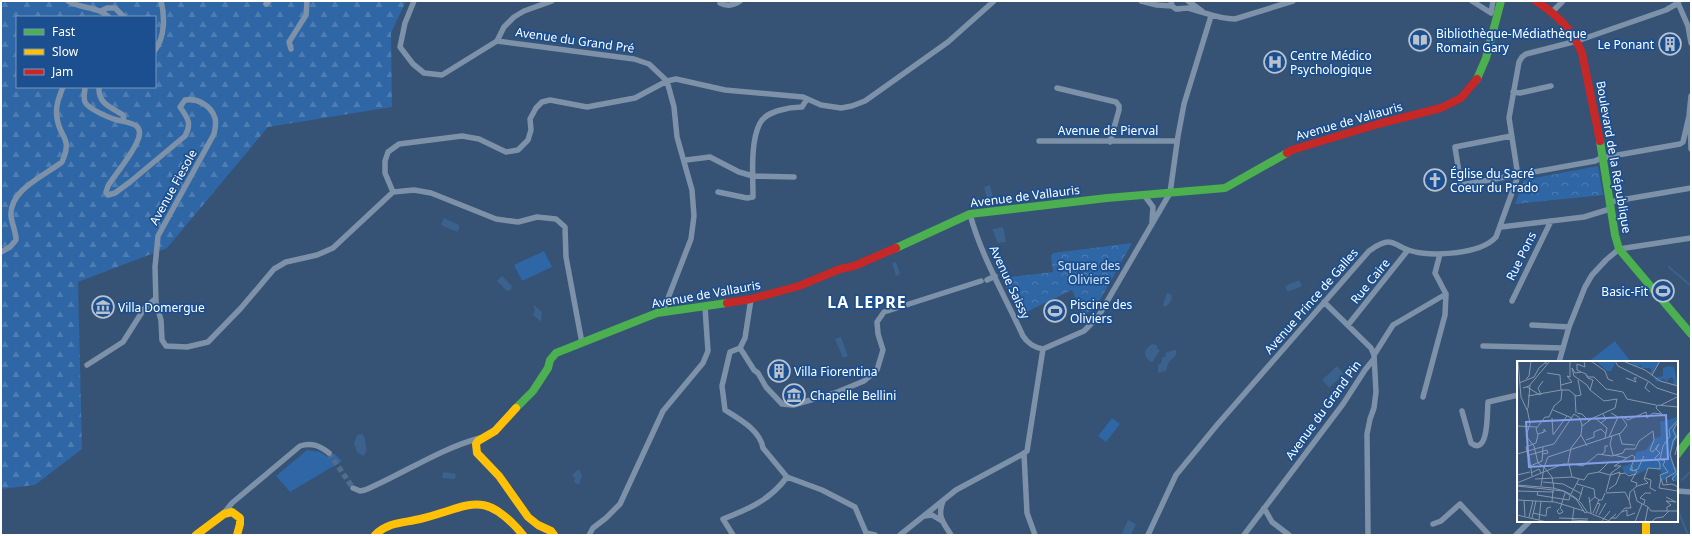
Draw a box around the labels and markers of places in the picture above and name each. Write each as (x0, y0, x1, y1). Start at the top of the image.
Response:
place label: Bibliothèque-Médiathèque Romain Gary (1436, 25, 1587, 56)
library icon: Bibliothèque-Médiathèque Romain Gary (1407, 27, 1433, 53)
building icon: Le Ponant (1657, 31, 1683, 57)
place label: Le Ponant (1597, 36, 1655, 53)
place label: Centre Médico Psychologique (1290, 47, 1372, 78)
hospital icon: Centre Médico Psychologique (1262, 49, 1288, 75)
place label: Église du Sacré Coeur du Prado (1450, 165, 1538, 196)
church icon: Église du Sacré Coeur du Prado (1422, 167, 1448, 193)
sports icon: Basic-Fit (1650, 278, 1676, 304)
place label: Basic-Fit (1601, 283, 1649, 300)
museum icon: Villa Domergue (90, 294, 116, 320)
place label: Piscine des Oliviers (1070, 296, 1132, 327)
sports icon: Piscine des Oliviers (1042, 298, 1068, 324)
place label: Villa Domergue (118, 299, 205, 316)
building icon: Villa Fiorentina (766, 358, 792, 384)
place label: Villa Fiorentina (794, 363, 877, 380)
museum icon: Chapelle Bellini (781, 382, 807, 408)
place label: Chapelle Bellini (810, 387, 896, 404)

